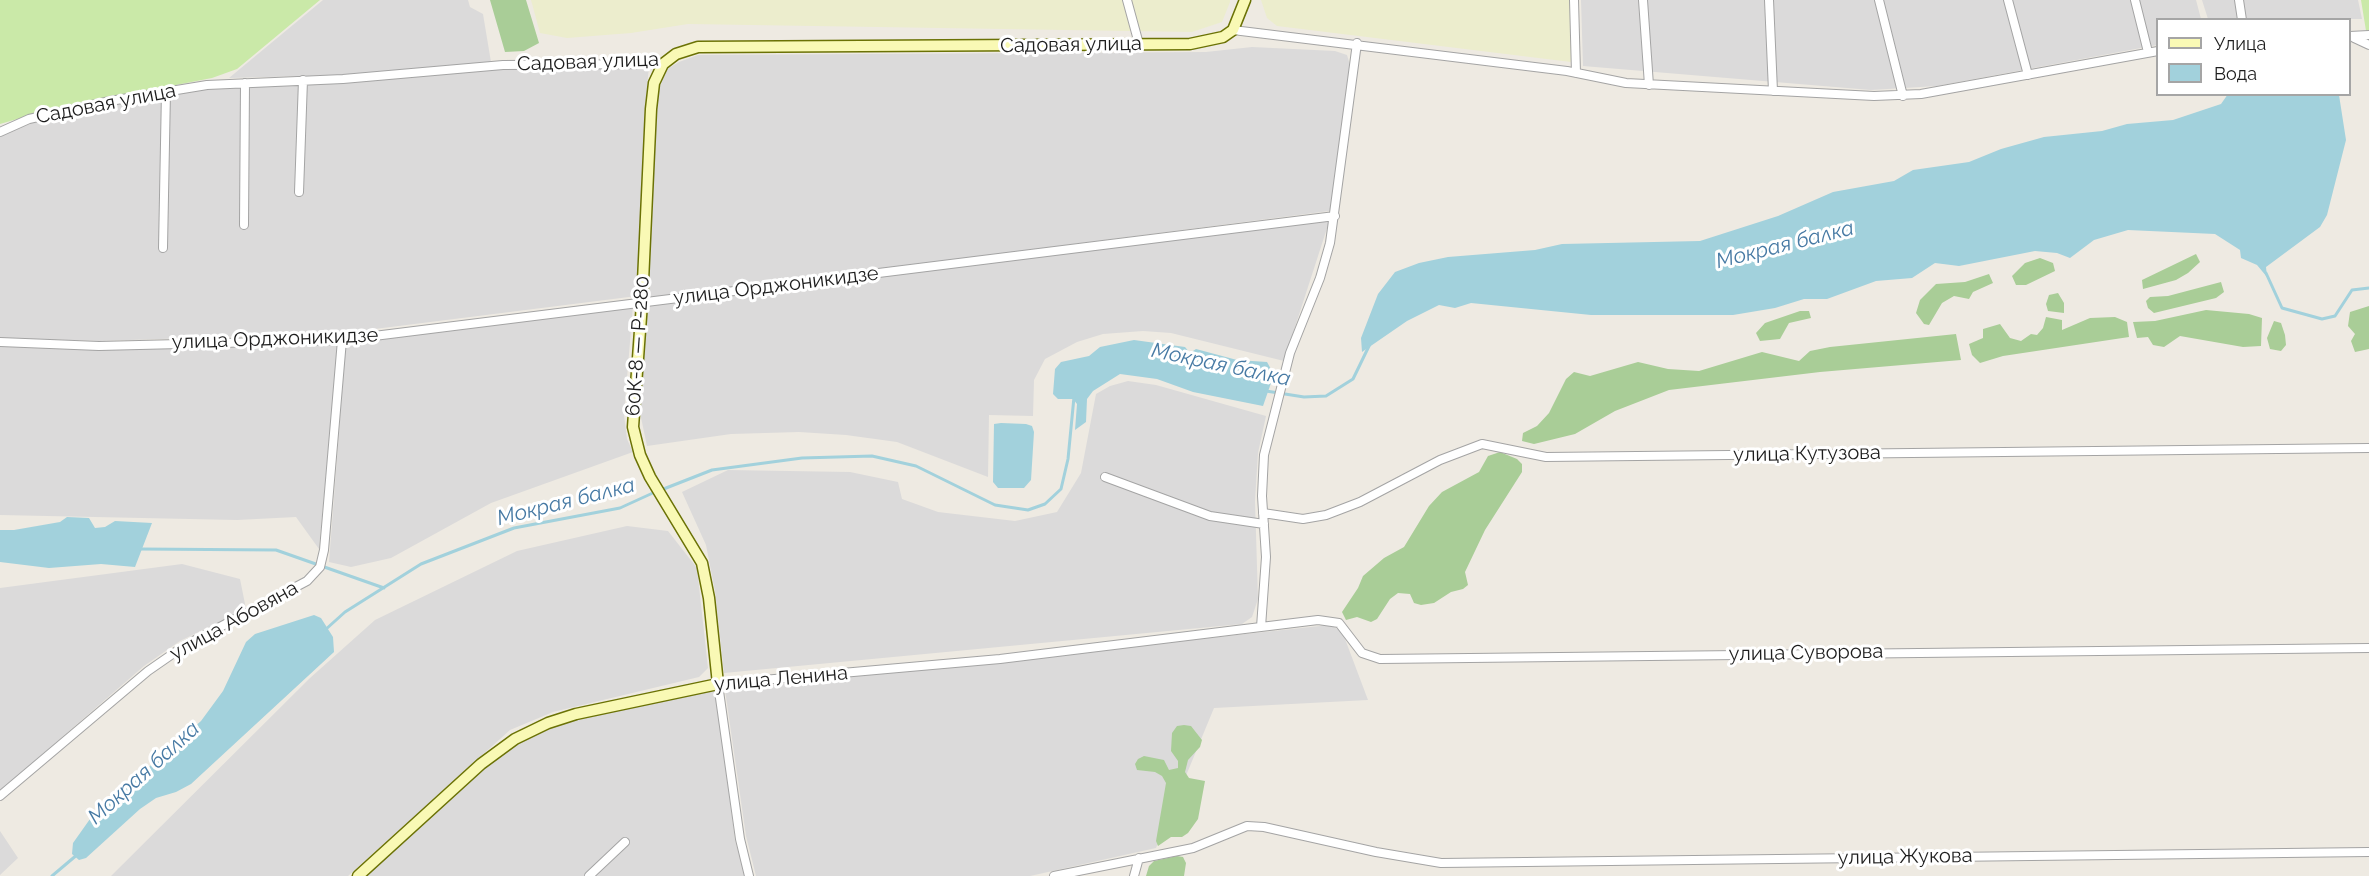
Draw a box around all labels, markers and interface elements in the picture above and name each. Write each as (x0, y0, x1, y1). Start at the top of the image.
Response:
legend (2156, 18, 2351, 96)
street label: Садовая улица (1000, 32, 1142, 58)
text: Улица (2214, 33, 2266, 54)
street label: Садовая улица (517, 48, 659, 76)
text: Вода (2214, 63, 2257, 84)
street label: Садовая улица (34, 79, 178, 129)
water label: Мокрая балка (1713, 216, 1857, 274)
street label: улица Орджоникидзе (672, 261, 880, 311)
street label: 60К-8 — Р-280 (621, 275, 655, 417)
street label: улица Орджоникидзе (171, 323, 379, 355)
water label: Мокрая балка (1149, 338, 1293, 392)
street label: улица Кутузова (1733, 441, 1881, 467)
water label: Мокрая балка (494, 473, 638, 531)
street label: улица Абовяна (166, 576, 302, 666)
street label: улица Суворова (1728, 640, 1884, 666)
street label: улица Ленина (713, 661, 849, 697)
water label: Мокрая балка (83, 716, 205, 830)
street label: улица Жукова (1837, 844, 1973, 870)

